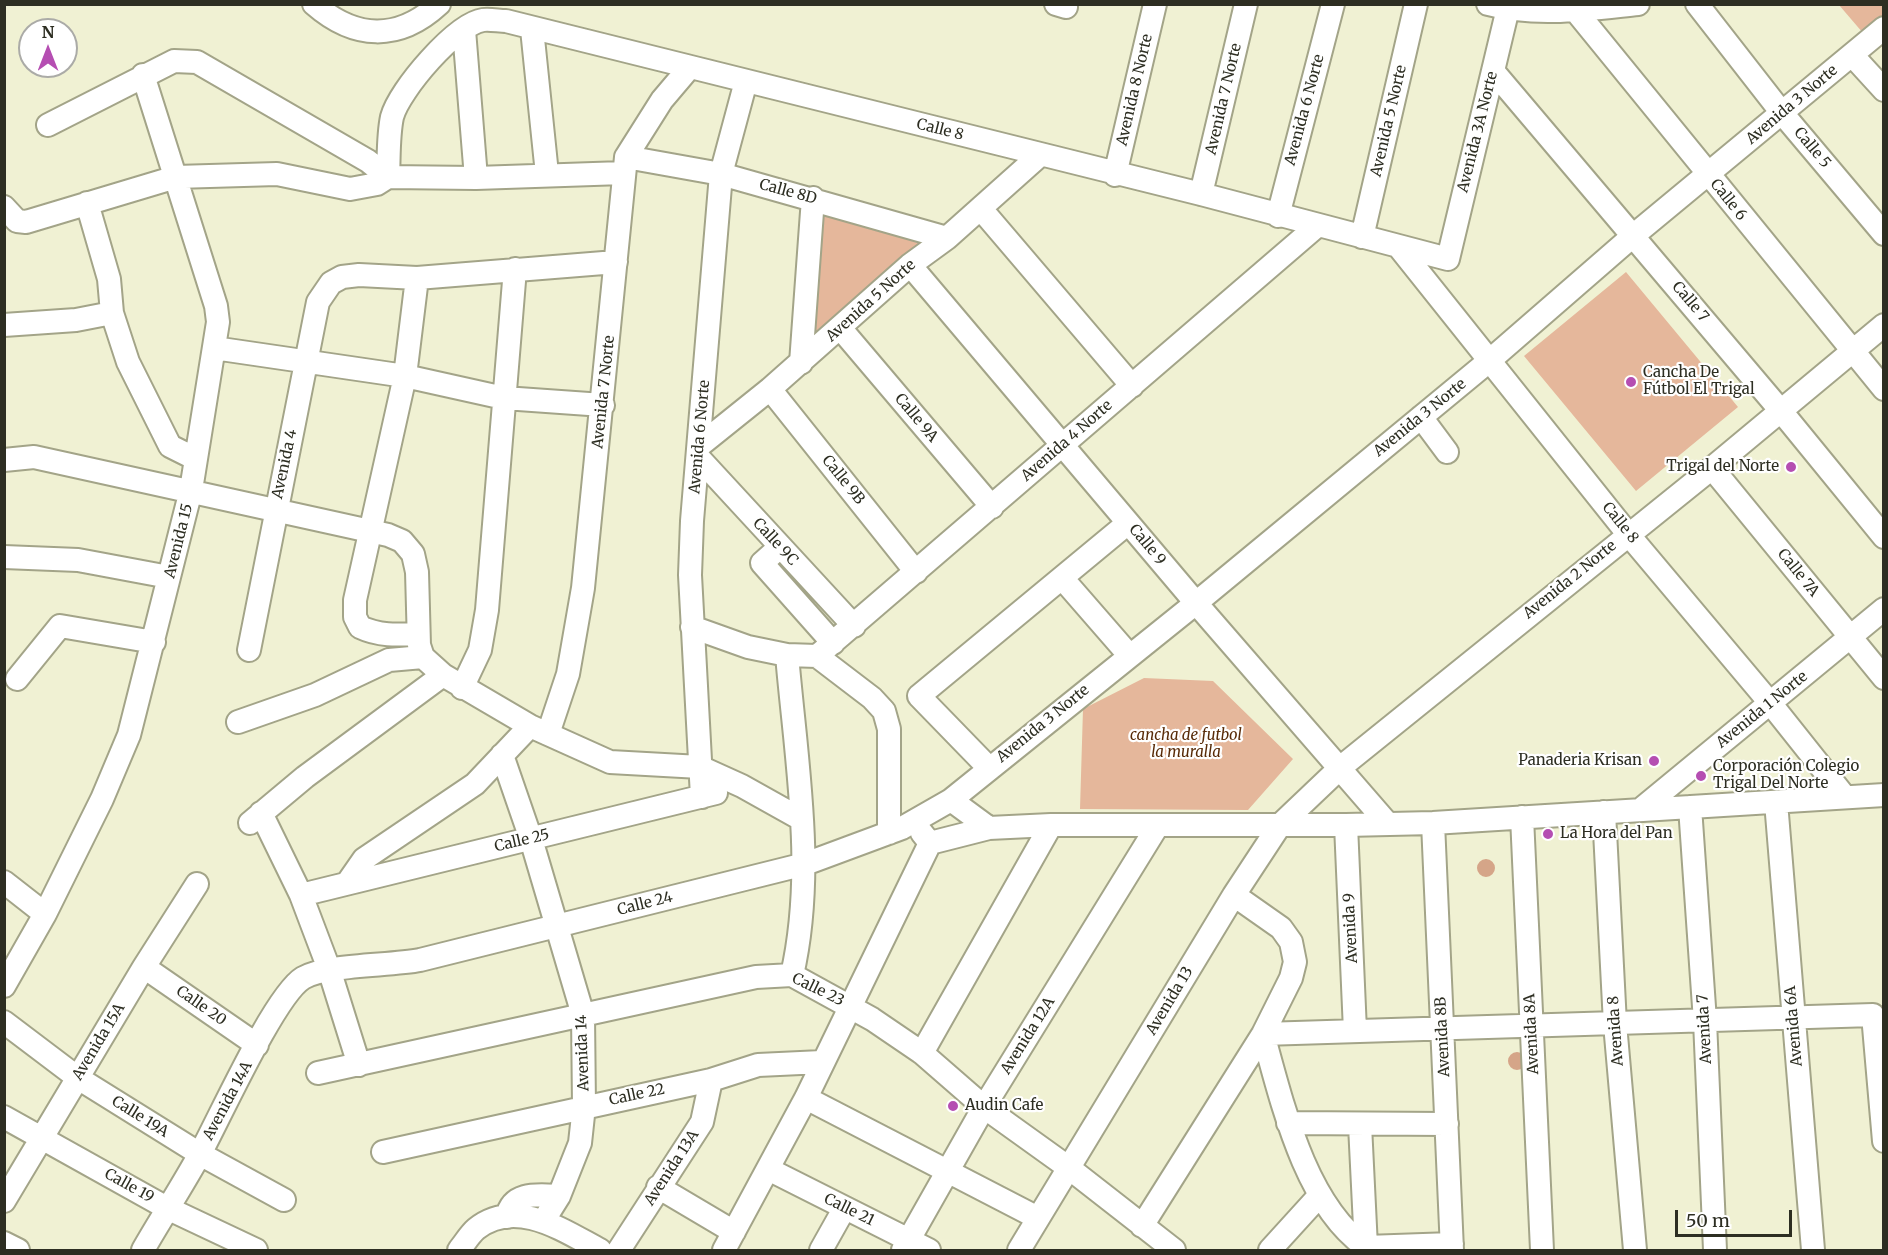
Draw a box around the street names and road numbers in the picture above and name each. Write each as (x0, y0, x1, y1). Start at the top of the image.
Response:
street label: Avenida 8 Norte (1113, 32, 1157, 148)
street label: Avenida 7 Norte (1202, 42, 1246, 156)
street label: Avenida 6 Norte (1282, 52, 1328, 168)
street label: Avenida 3 Norte (1743, 62, 1841, 148)
street label: Avenida 5 Norte (1367, 63, 1411, 179)
street label: Avenida 3A Norte (1454, 70, 1502, 194)
street label: Calle 8 (915, 116, 965, 144)
street label: Calle 5 (1790, 124, 1834, 172)
street label: Calle 8D (757, 176, 819, 208)
street label: Calle 6 (1706, 176, 1750, 224)
street label: Avenida 5 Norte (823, 256, 919, 346)
street label: Calle 7 (1668, 278, 1712, 326)
street label: Avenida 7 Norte (589, 334, 619, 450)
street label: Avenida 3 Norte (1370, 375, 1470, 461)
street label: Avenida 6 Norte (686, 379, 714, 495)
street label: Calle 9A (891, 390, 941, 446)
street label: Avenida 4 Norte (1018, 397, 1116, 485)
street label: Avenida 4 (269, 428, 301, 500)
street label: Calle 9B (818, 452, 868, 508)
street label: Calle 8 (1598, 499, 1642, 547)
street label: Avenida 15 (161, 502, 197, 580)
street label: Calle 9C (749, 515, 801, 569)
street label: Calle 9 (1125, 521, 1169, 569)
street label: Avenida 2 Norte (1520, 537, 1620, 623)
street label: Calle 7A (1773, 545, 1823, 601)
street label: Avenida 1 Norte (1713, 668, 1811, 752)
street label: Avenida 3 Norte (993, 681, 1093, 767)
street label: Calle 25 (493, 826, 551, 856)
street label: Calle 24 (615, 888, 675, 920)
street label: Avenida 9 (1340, 892, 1362, 964)
street label: Avenida 13 (1143, 964, 1197, 1038)
street label: Calle 23 (789, 970, 847, 1010)
street label: Calle 20 (172, 982, 230, 1030)
street label: Avenida 6A (1782, 985, 1806, 1067)
street label: Avenida 8A (1521, 993, 1543, 1075)
street label: Avenida 12A (997, 994, 1059, 1078)
street label: Avenida 7 (1694, 994, 1716, 1064)
street label: Avenida 8 (1605, 995, 1627, 1067)
street label: Avenida 8B (1432, 997, 1454, 1077)
street label: Avenida 15A (69, 1000, 129, 1084)
street label: Avenida 14 (573, 1014, 593, 1092)
street label: Avenida 14A (200, 1058, 256, 1144)
street label: Calle 22 (608, 1080, 666, 1110)
street label: Calle 19A (108, 1093, 172, 1141)
street label: Avenida 13A (641, 1127, 703, 1209)
street label: Calle 19 (101, 1165, 157, 1207)
street label: Calle 21 (821, 1190, 877, 1230)

